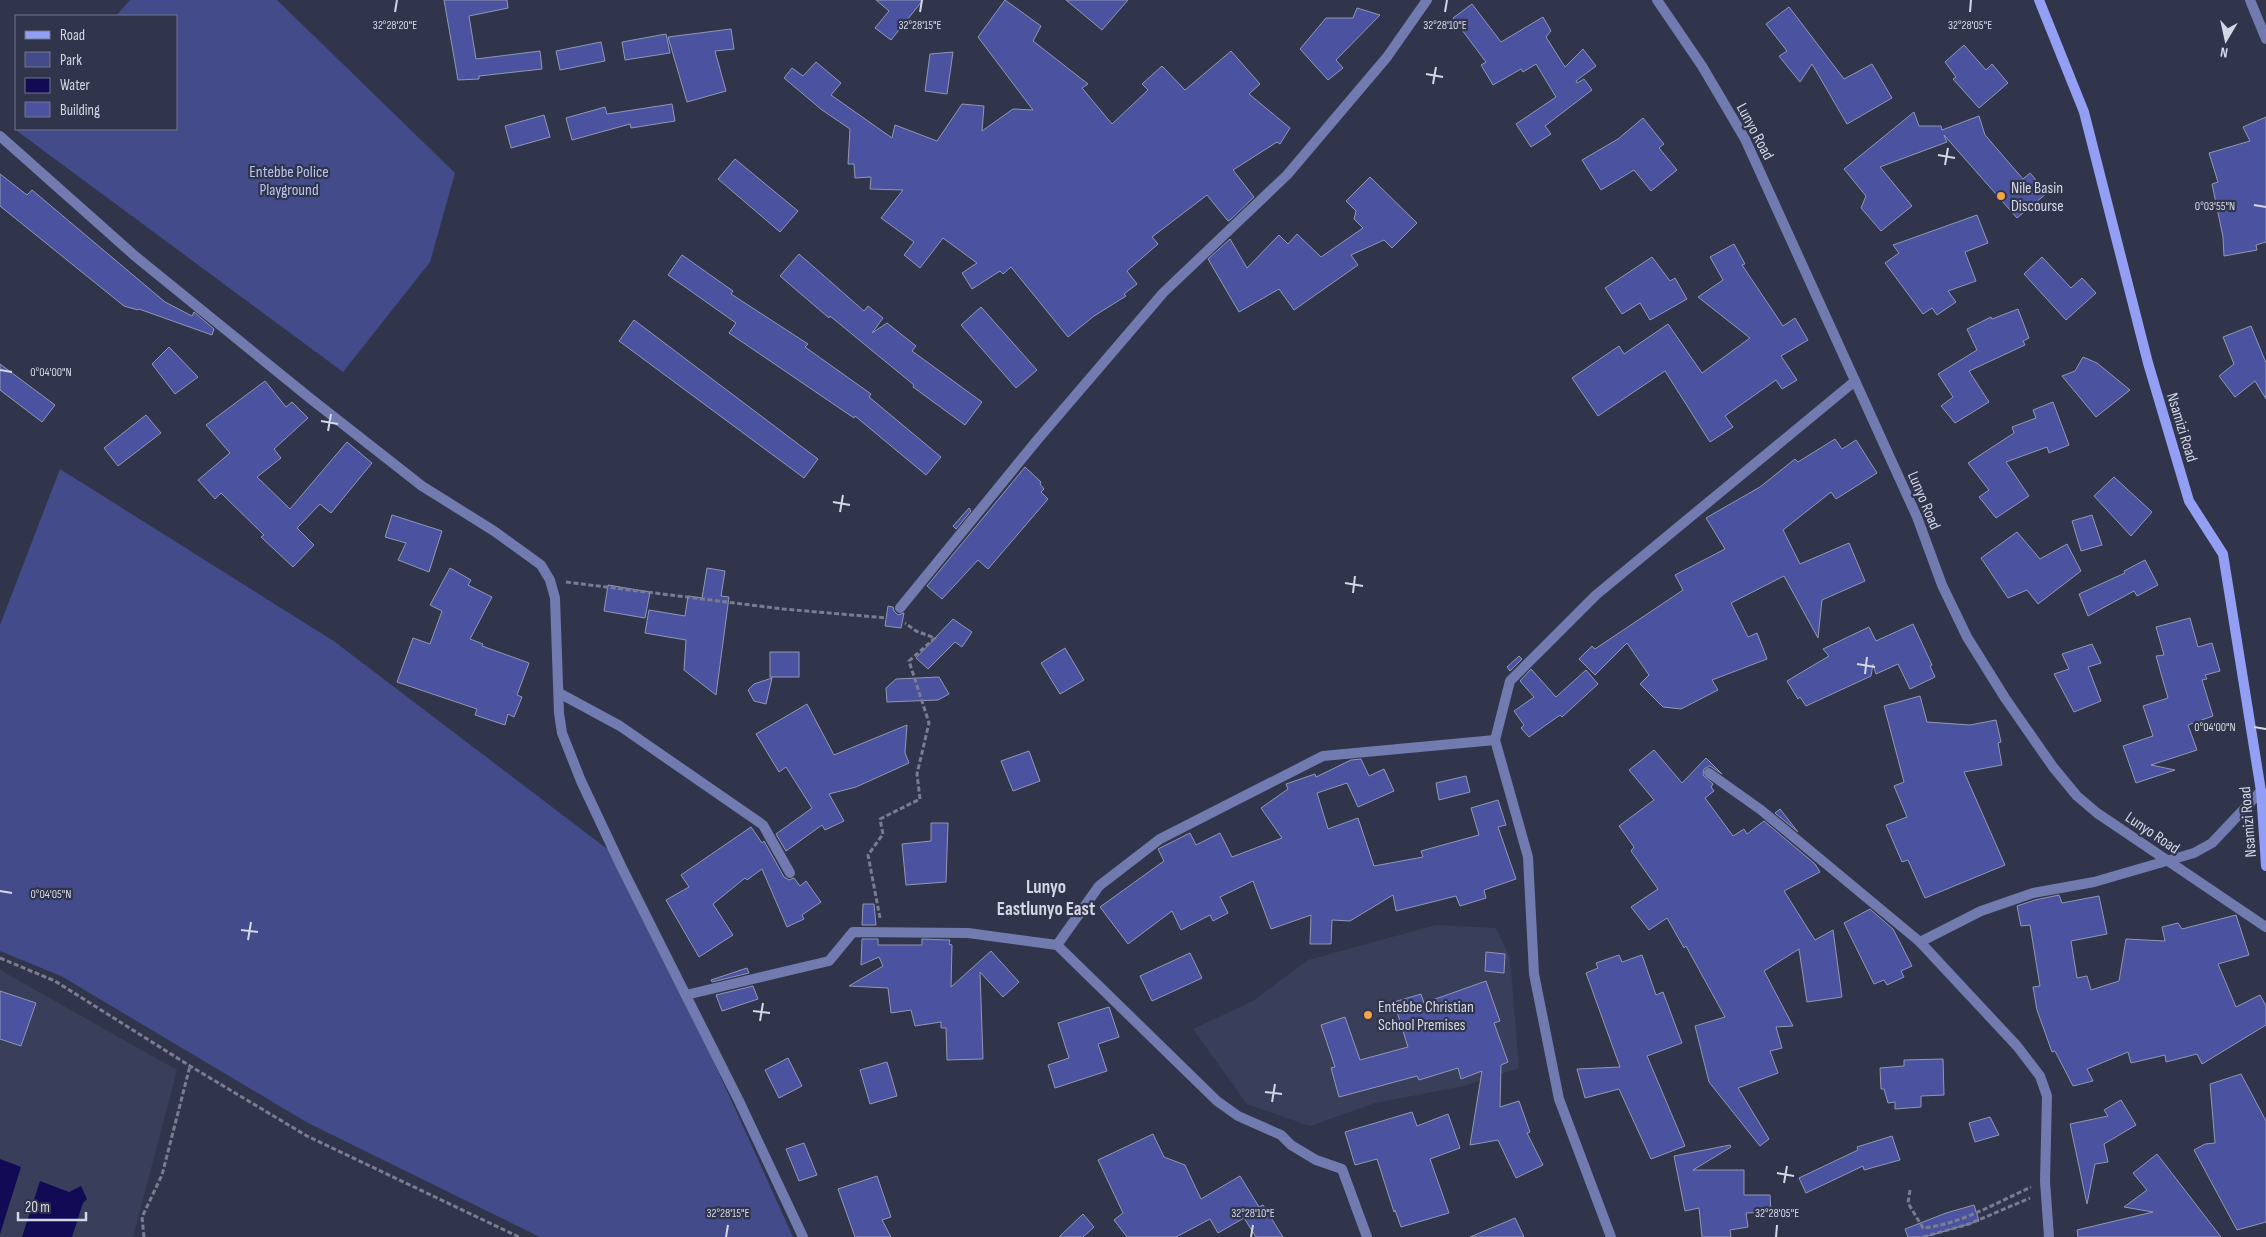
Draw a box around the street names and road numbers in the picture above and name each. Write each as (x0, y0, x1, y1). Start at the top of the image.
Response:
street label: Lunyo Road (1732, 100, 1777, 163)
street label: Nsamizi Road (2162, 391, 2201, 464)
street label: Lunyo Road (1903, 469, 1944, 533)
street label: Nsamizi Road (2236, 786, 2261, 858)
street label: Lunyo Road (2121, 808, 2183, 858)

